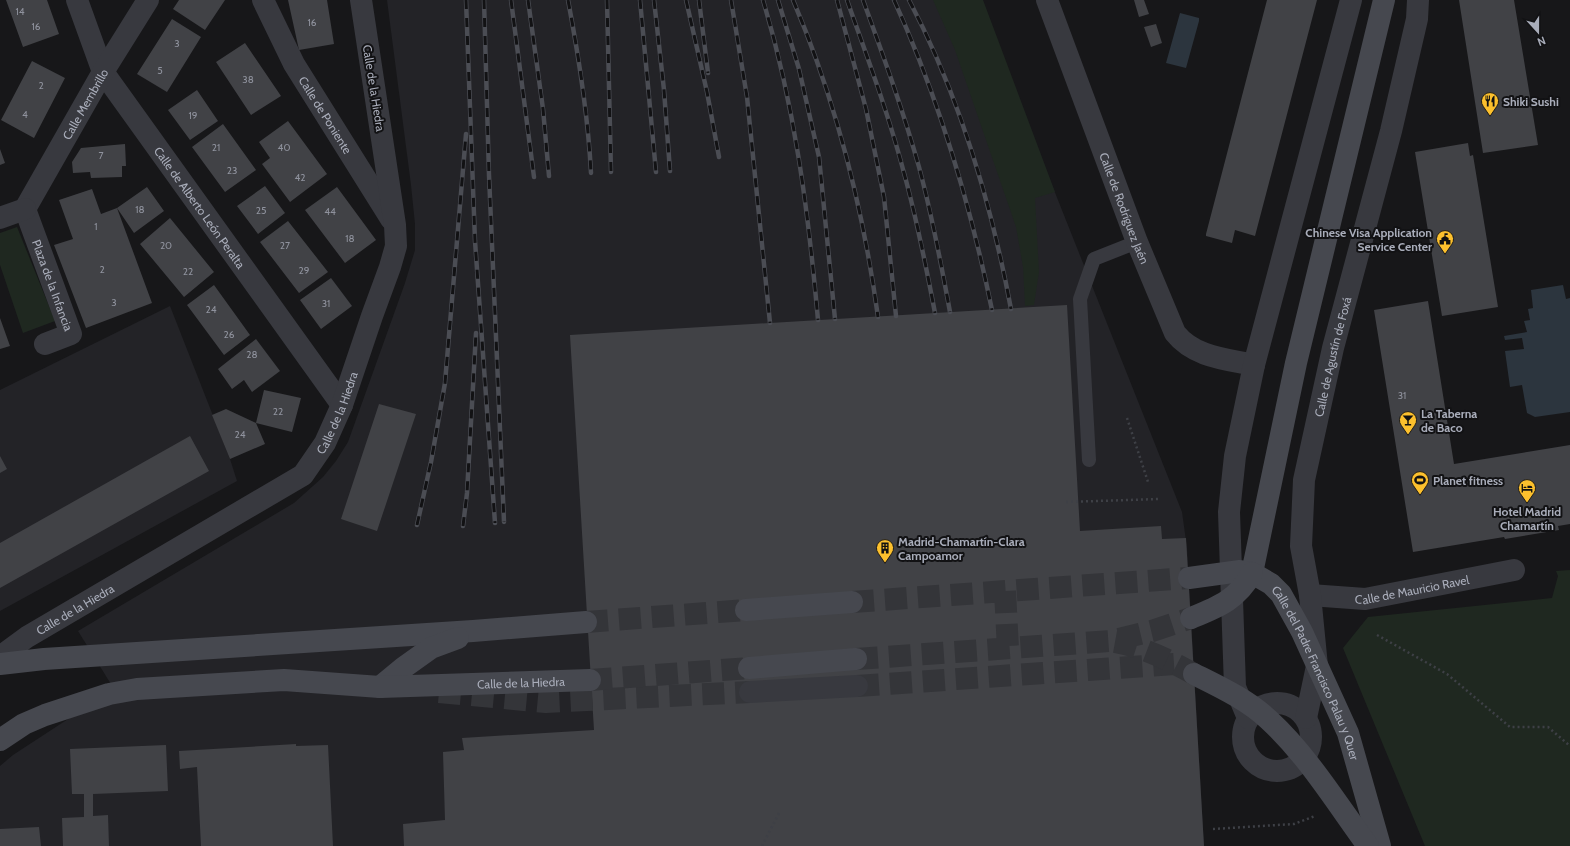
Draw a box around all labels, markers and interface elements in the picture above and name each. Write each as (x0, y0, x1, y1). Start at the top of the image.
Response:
house number: 14 (15, 5, 25, 18)
north arrow (1518, 12, 1558, 52)
house number: 16 (308, 16, 317, 29)
house number: 16 (32, 20, 41, 33)
text: N (1535, 33, 1548, 49)
house number: 3 (174, 37, 180, 50)
street label: Calle de la Hiedra (360, 44, 388, 133)
house number: 5 (157, 64, 163, 77)
street label: Calle Membrillo (59, 65, 111, 142)
house number: 38 (242, 73, 254, 86)
street label: Calle de Poniente (296, 73, 356, 156)
house number: 2 (38, 79, 44, 92)
restaurant icon: Shiki Sushi (1480, 91, 1500, 116)
place label: Shiki Sushi (1503, 94, 1559, 109)
house number: 4 (22, 108, 28, 121)
house number: 19 (189, 109, 198, 122)
house number: 21 (212, 141, 220, 154)
house number: 40 (278, 141, 290, 154)
street label: Calle de Alberto León Peralta (151, 143, 249, 271)
house number: 7 (98, 149, 104, 162)
street label: Calle de Rodríguez Jaén (1097, 150, 1153, 266)
house number: 23 (227, 164, 237, 177)
house number: 42 (294, 171, 306, 184)
house number: 18 (135, 203, 145, 216)
house number: 25 (256, 204, 266, 217)
house number: 44 (324, 205, 336, 218)
house number: 1 (94, 220, 98, 233)
place label: Chinese Visa Application Service Center (1305, 225, 1432, 254)
public building icon: Chinese Visa Application Service Center (1435, 229, 1455, 254)
house number: 18 (345, 232, 355, 245)
street label: Plaza de la Infancia (29, 237, 77, 333)
house number: 20 (160, 239, 172, 252)
house number: 27 (280, 239, 290, 252)
house number: 2 (99, 263, 105, 276)
house number: 29 (299, 264, 310, 277)
house number: 22 (183, 265, 193, 278)
street label: Calle de Agustín de Foxá (1311, 295, 1354, 418)
house number: 3 (111, 296, 117, 309)
house number: 31 (322, 297, 330, 310)
house number: 24 (205, 303, 217, 316)
house number: 26 (224, 328, 235, 341)
house number: 28 (246, 348, 258, 361)
street label: Calle de la Hiedra (312, 369, 360, 457)
house number: 31 (1398, 389, 1406, 402)
house number: 22 (273, 405, 283, 418)
place label: La Taberna de Baco (1421, 406, 1477, 435)
bar icon: La Taberna de Baco (1398, 410, 1418, 435)
house number: 24 (234, 428, 246, 441)
sports icon: Planet fitness (1410, 470, 1430, 495)
place label: Planet fitness (1433, 473, 1503, 488)
hotel icon: Hotel Madrid Chamartín (1517, 478, 1537, 503)
place label: Hotel Madrid Chamartín (1493, 504, 1561, 533)
place label: Madrid-Chamartín-Clara Campoamor (898, 534, 1025, 563)
building icon: Madrid-Chamartín-Clara Campoamor (875, 538, 895, 563)
street label: Calle de Mauricio Ravel (1354, 571, 1471, 607)
street label: Calle de la Hiedra (33, 580, 117, 638)
street label: Calle del Padre Francisco Palau y Quer (1269, 582, 1363, 762)
street label: Calle de la Hiedra (477, 673, 565, 691)

